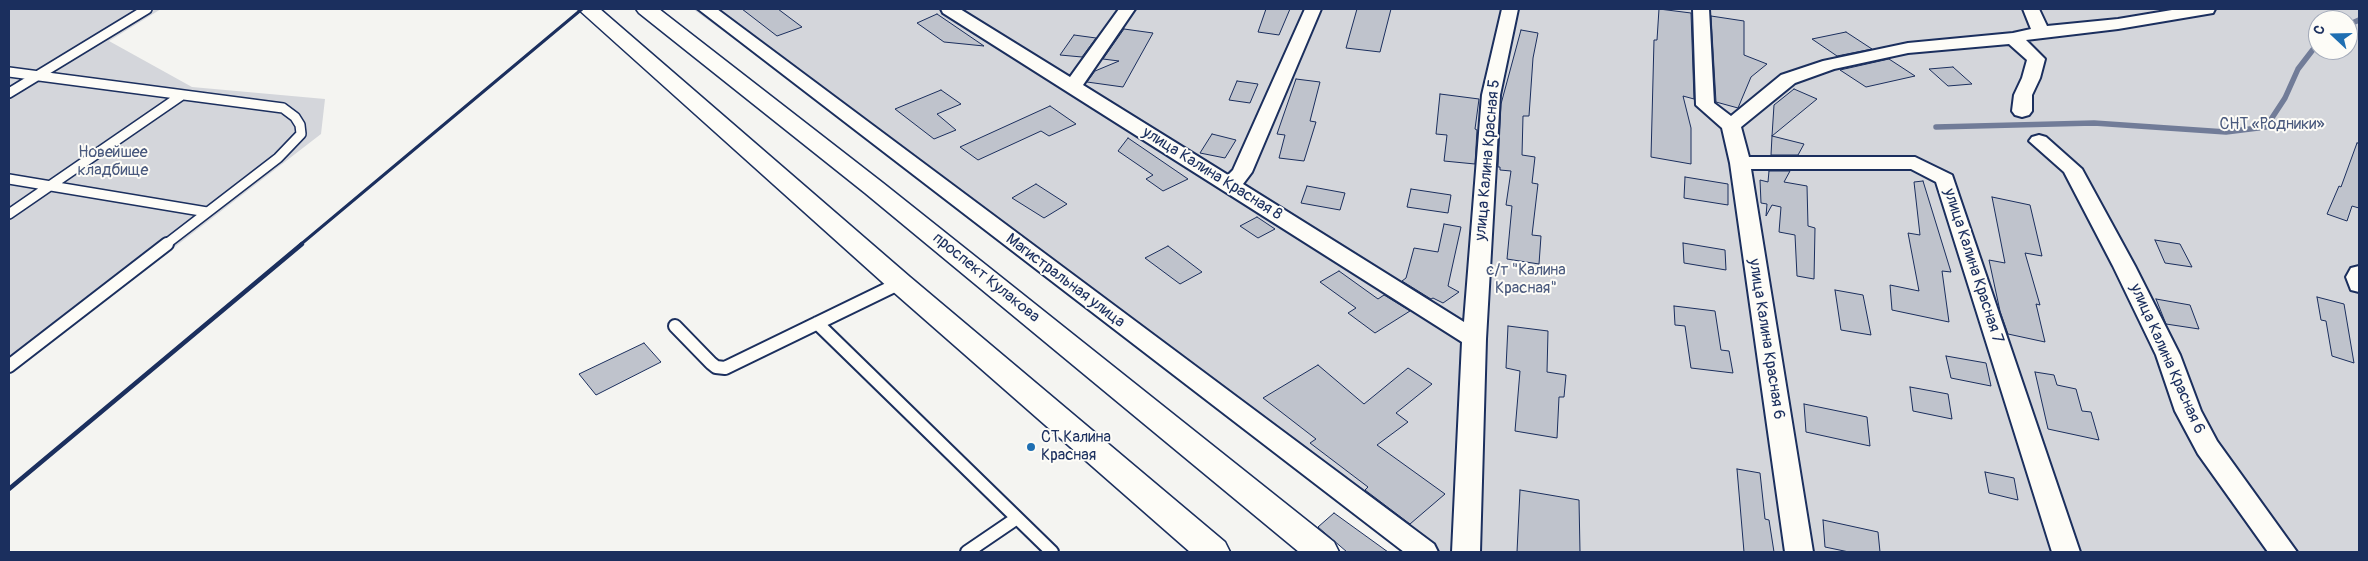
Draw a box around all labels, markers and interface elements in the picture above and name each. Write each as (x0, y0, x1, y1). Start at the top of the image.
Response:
north arrow (2308, 10, 2358, 60)
text: С (2310, 23, 2329, 37)
street label: улица Калина Красная 5 (1471, 79, 1505, 241)
park label: СНТ «Родники» (2219, 115, 2325, 135)
street label: улица Калина Красная 8 (1139, 123, 1285, 225)
park label: Новейшее кладбище (78, 143, 148, 181)
street label: улица Калина Красная 7 (1939, 186, 2007, 346)
street label: проспект Кулакова (929, 229, 1043, 327)
street label: Магистральная улица (1002, 230, 1128, 332)
street label: улица Калина Красная 6 (1744, 257, 1788, 421)
park label: с/т "Калина Красная" (1486, 261, 1566, 299)
street label: улица Калина Красная 6 (2125, 281, 2209, 437)
place label: СТ Калина Красная (1041, 428, 1111, 466)
marker: СТ Калина Красная (1025, 441, 1037, 453)

